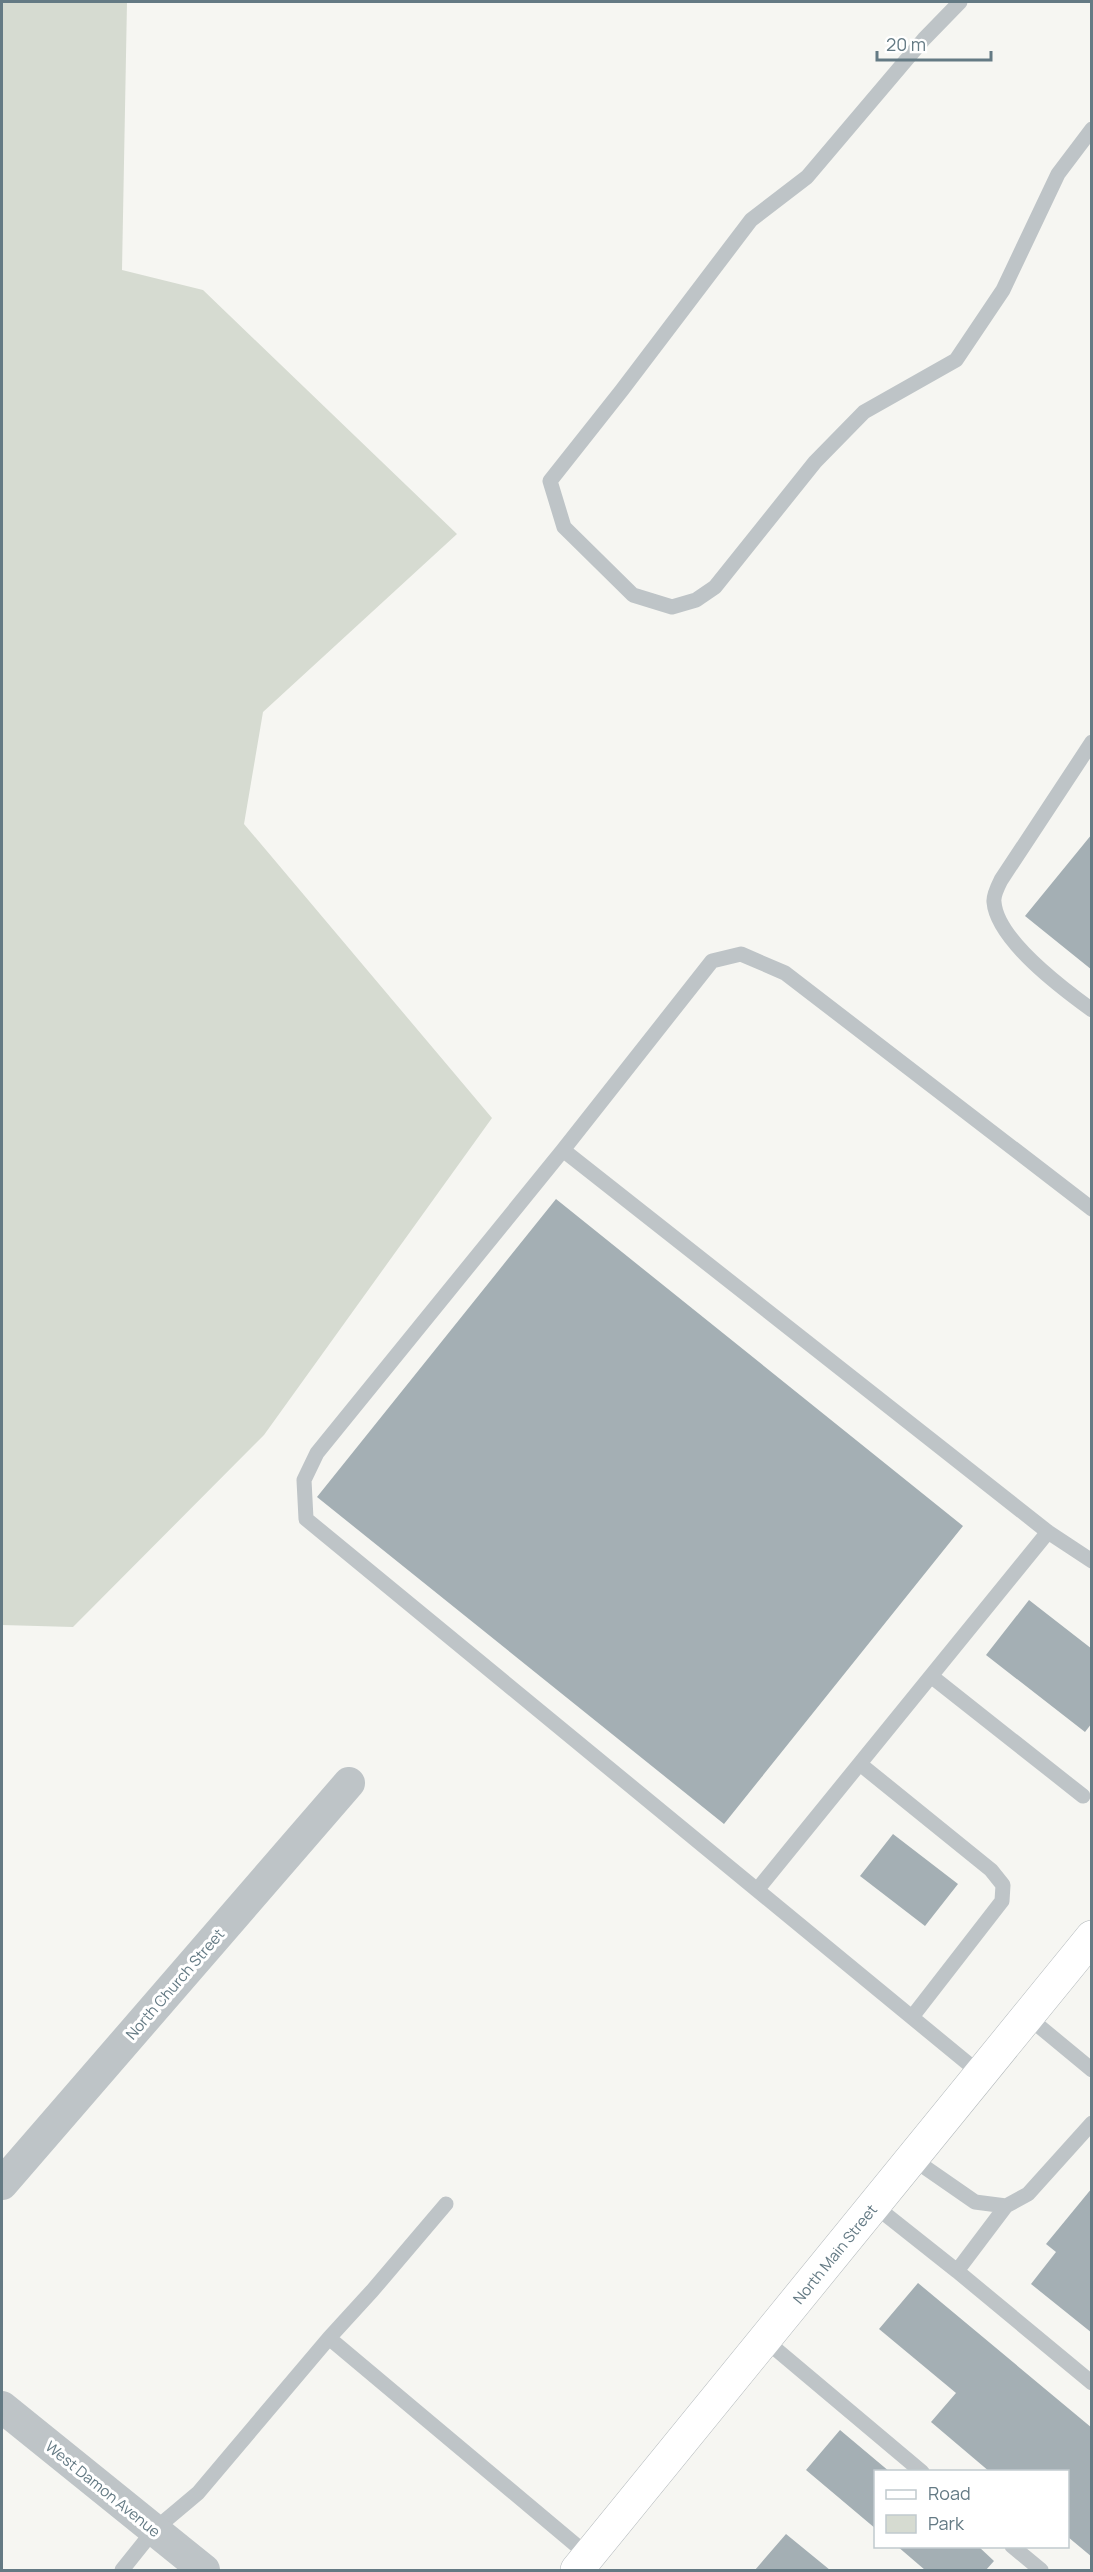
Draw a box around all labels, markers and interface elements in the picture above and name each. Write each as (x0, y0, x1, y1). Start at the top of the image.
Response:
scale bar (877, 24, 991, 62)
text: 20 m (886, 32, 926, 56)
street label: North Church Street (121, 1924, 229, 2044)
street label: North Main Street (788, 2200, 882, 2308)
street label: West Damon Avenue (41, 2436, 165, 2542)
legend (874, 2470, 1069, 2548)
text: Road (928, 2481, 971, 2505)
text: Park (928, 2511, 965, 2535)

